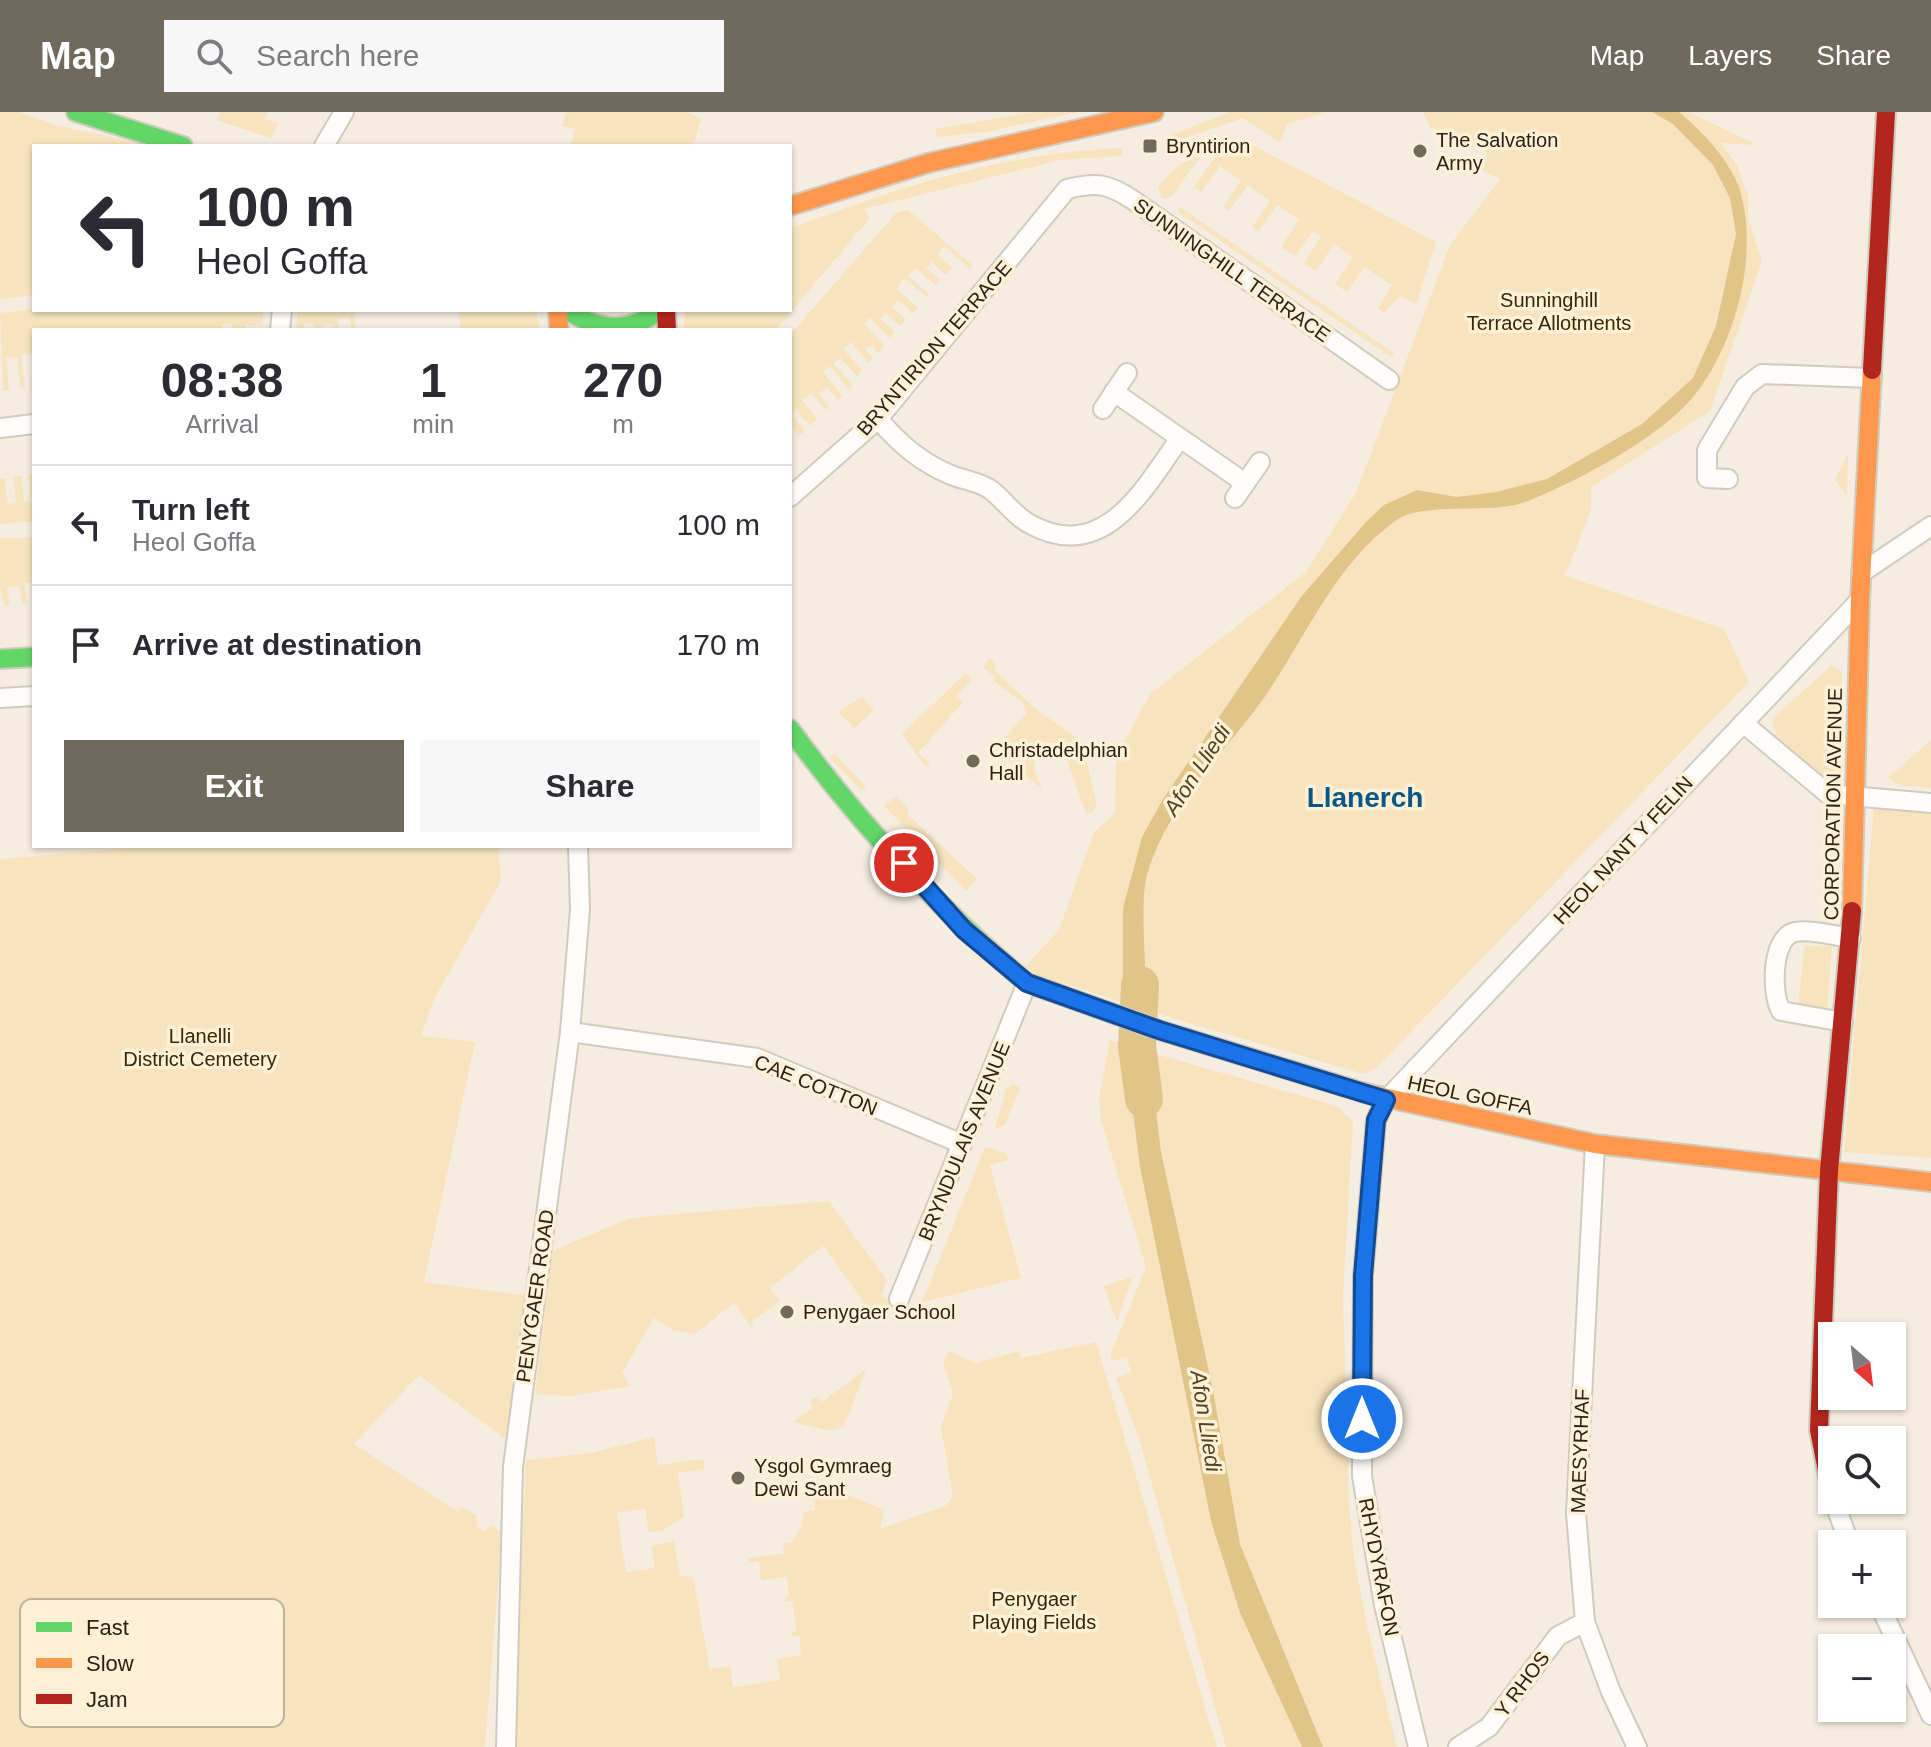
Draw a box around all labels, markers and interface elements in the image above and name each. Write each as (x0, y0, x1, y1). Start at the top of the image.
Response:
search box (164, 20, 724, 92)
icon: search (192, 34, 236, 78)
text: Map (40, 35, 116, 77)
text: Search here (256, 39, 419, 72)
text: Map (1590, 40, 1644, 71)
text: Layers (1688, 40, 1772, 71)
text: Share (1816, 40, 1891, 71)
place label: The Salvation Army (1436, 129, 1558, 174)
place label: Bryntirion (1166, 135, 1250, 157)
marker: Bryntirion (1141, 137, 1159, 155)
marker: The Salvation Army (1411, 142, 1429, 160)
text: 100 m (196, 175, 355, 238)
icon: left (64, 176, 168, 280)
street label: SUNNINGHILL TERRACE (1130, 194, 1334, 346)
text: Heol Goffa (196, 241, 367, 282)
street label: BRYNTIRION TERRACE (852, 256, 1016, 440)
park label: Sunninghill Terrace Allotments (1467, 289, 1631, 334)
text: 08:38 (161, 354, 284, 407)
text: 1 (420, 354, 447, 407)
text: 270 (583, 354, 663, 407)
text: Arrival (185, 409, 259, 439)
text: min (412, 409, 454, 439)
text: m (612, 409, 634, 439)
text: Turn left (132, 493, 250, 526)
icon: left (64, 503, 108, 547)
text: 100 m (677, 508, 760, 541)
text: Heol Goffa (132, 527, 256, 557)
icon: arrive (64, 623, 108, 667)
text: Arrive at destination (132, 628, 422, 661)
text: 170 m (677, 628, 760, 661)
street label: CORPORATION AVENUE (1820, 688, 1846, 920)
water label: Afon Lliedi (1157, 719, 1236, 822)
place label: Christadelphian Hall (989, 739, 1128, 784)
button: Exit (64, 740, 404, 832)
button: Share (420, 740, 760, 832)
marker: Christadelphian Hall (964, 752, 982, 770)
street label: HEOL NANT Y FELIN (1549, 772, 1697, 928)
district label: Llanerch (1307, 782, 1423, 813)
pin (870, 829, 938, 897)
icon: arrive (882, 841, 926, 885)
park label: Llanelli District Cemetery (123, 1025, 277, 1070)
street label: BRYNDULAIS AVENUE (914, 1038, 1014, 1244)
street label: CAE COTTON (751, 1050, 881, 1120)
street label: HEOL GOFFA (1406, 1071, 1535, 1119)
street label: PENYGAER ROAD (512, 1208, 558, 1384)
place label: Penygaer School (803, 1301, 955, 1323)
marker: Penygaer School (778, 1303, 796, 1321)
north arrow (1818, 1322, 1906, 1410)
map controls (1818, 1322, 1906, 1722)
water label: Afon Lliedi (1185, 1366, 1227, 1475)
position arrow (1320, 1377, 1404, 1461)
street label: MAESYRHAF (1567, 1388, 1593, 1514)
button: search (1818, 1426, 1906, 1514)
place label: Ysgol Gymraeg Dewi Sant (754, 1455, 892, 1500)
marker: Ysgol Gymraeg Dewi Sant (729, 1469, 747, 1487)
street label: RHYDYRAFON (1355, 1496, 1403, 1638)
button: + (1818, 1530, 1906, 1618)
park label: Penygaer Playing Fields (972, 1588, 1096, 1633)
legend (20, 1599, 284, 1727)
text: Fast (86, 1615, 129, 1640)
button: − (1818, 1634, 1906, 1722)
street label: Y RHOS (1490, 1647, 1554, 1721)
text: Slow (86, 1651, 134, 1676)
text: Jam (86, 1687, 128, 1712)

